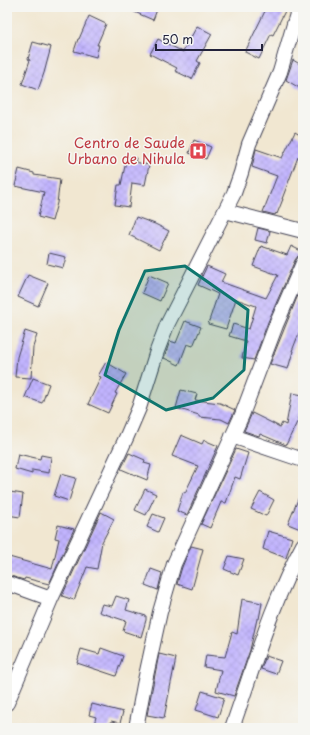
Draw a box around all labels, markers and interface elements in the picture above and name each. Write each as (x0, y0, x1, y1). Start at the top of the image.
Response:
scale bar (156, 26, 262, 52)
text: 50 m (162, 30, 193, 48)
place label: Centro de Saude Urbano de Nihula (67, 132, 185, 169)
hospital icon: Centro de Saude Urbano de Nihula (188, 141, 208, 161)

